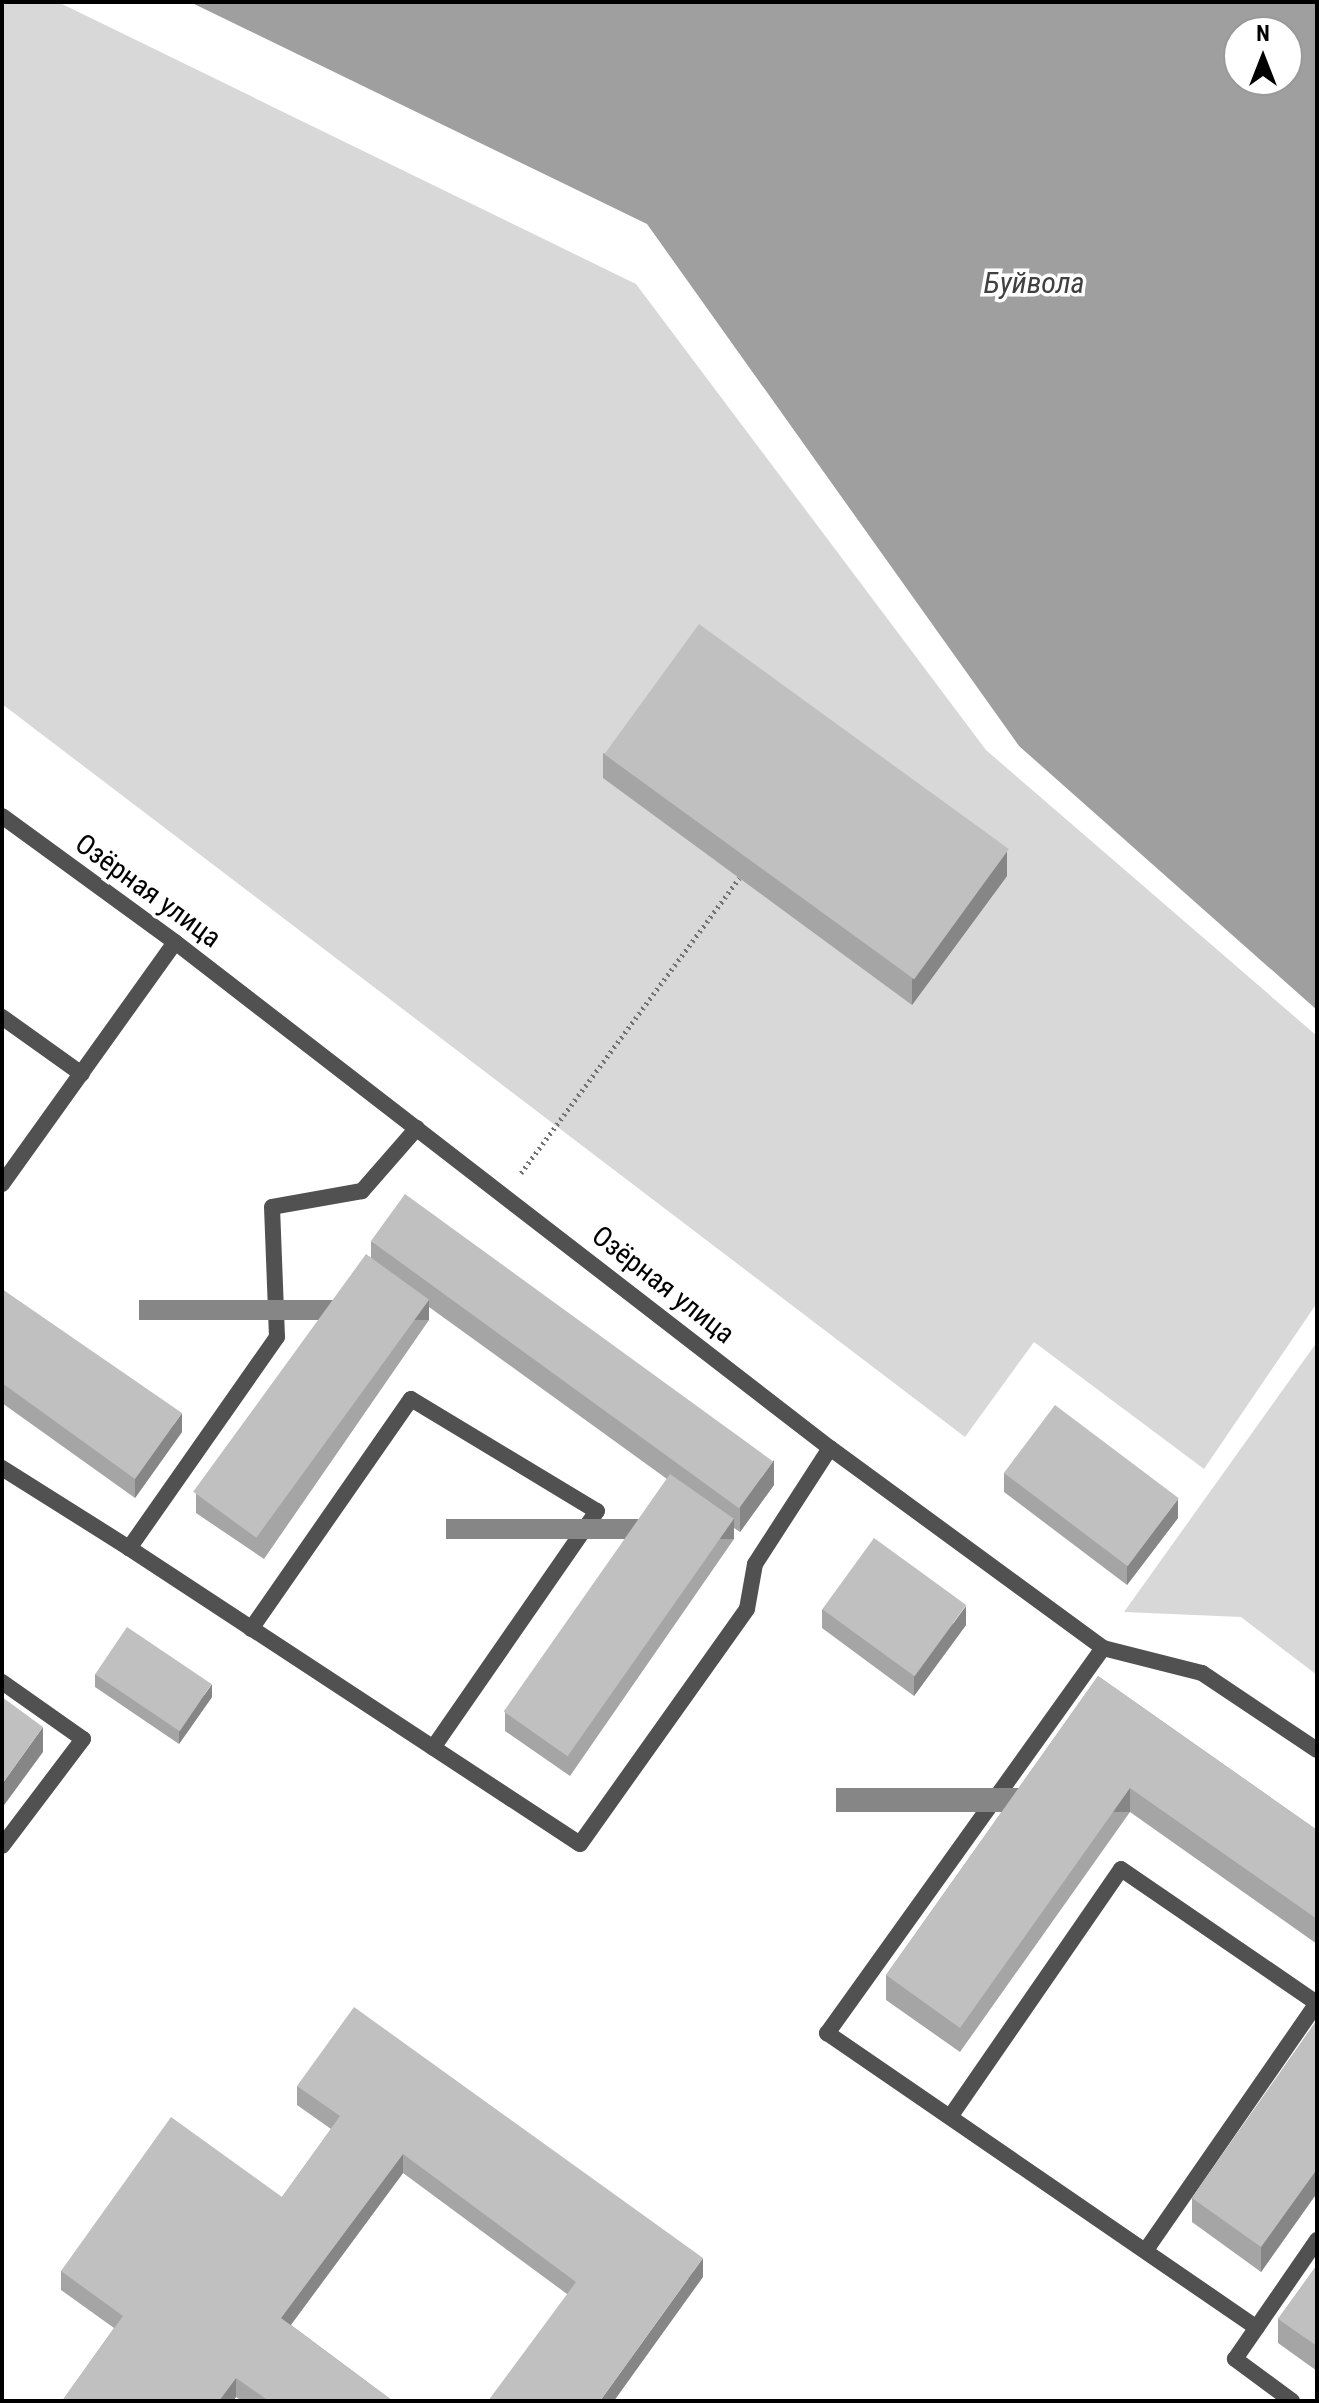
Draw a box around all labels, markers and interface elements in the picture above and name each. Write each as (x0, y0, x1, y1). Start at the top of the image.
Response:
north arrow (1223, 16, 1303, 96)
text: N (1256, 21, 1270, 46)
water label: Буйвола (984, 265, 1084, 301)
street label: Озёрная улица (69, 827, 227, 955)
street label: Озёрная улица (585, 1219, 741, 1351)

